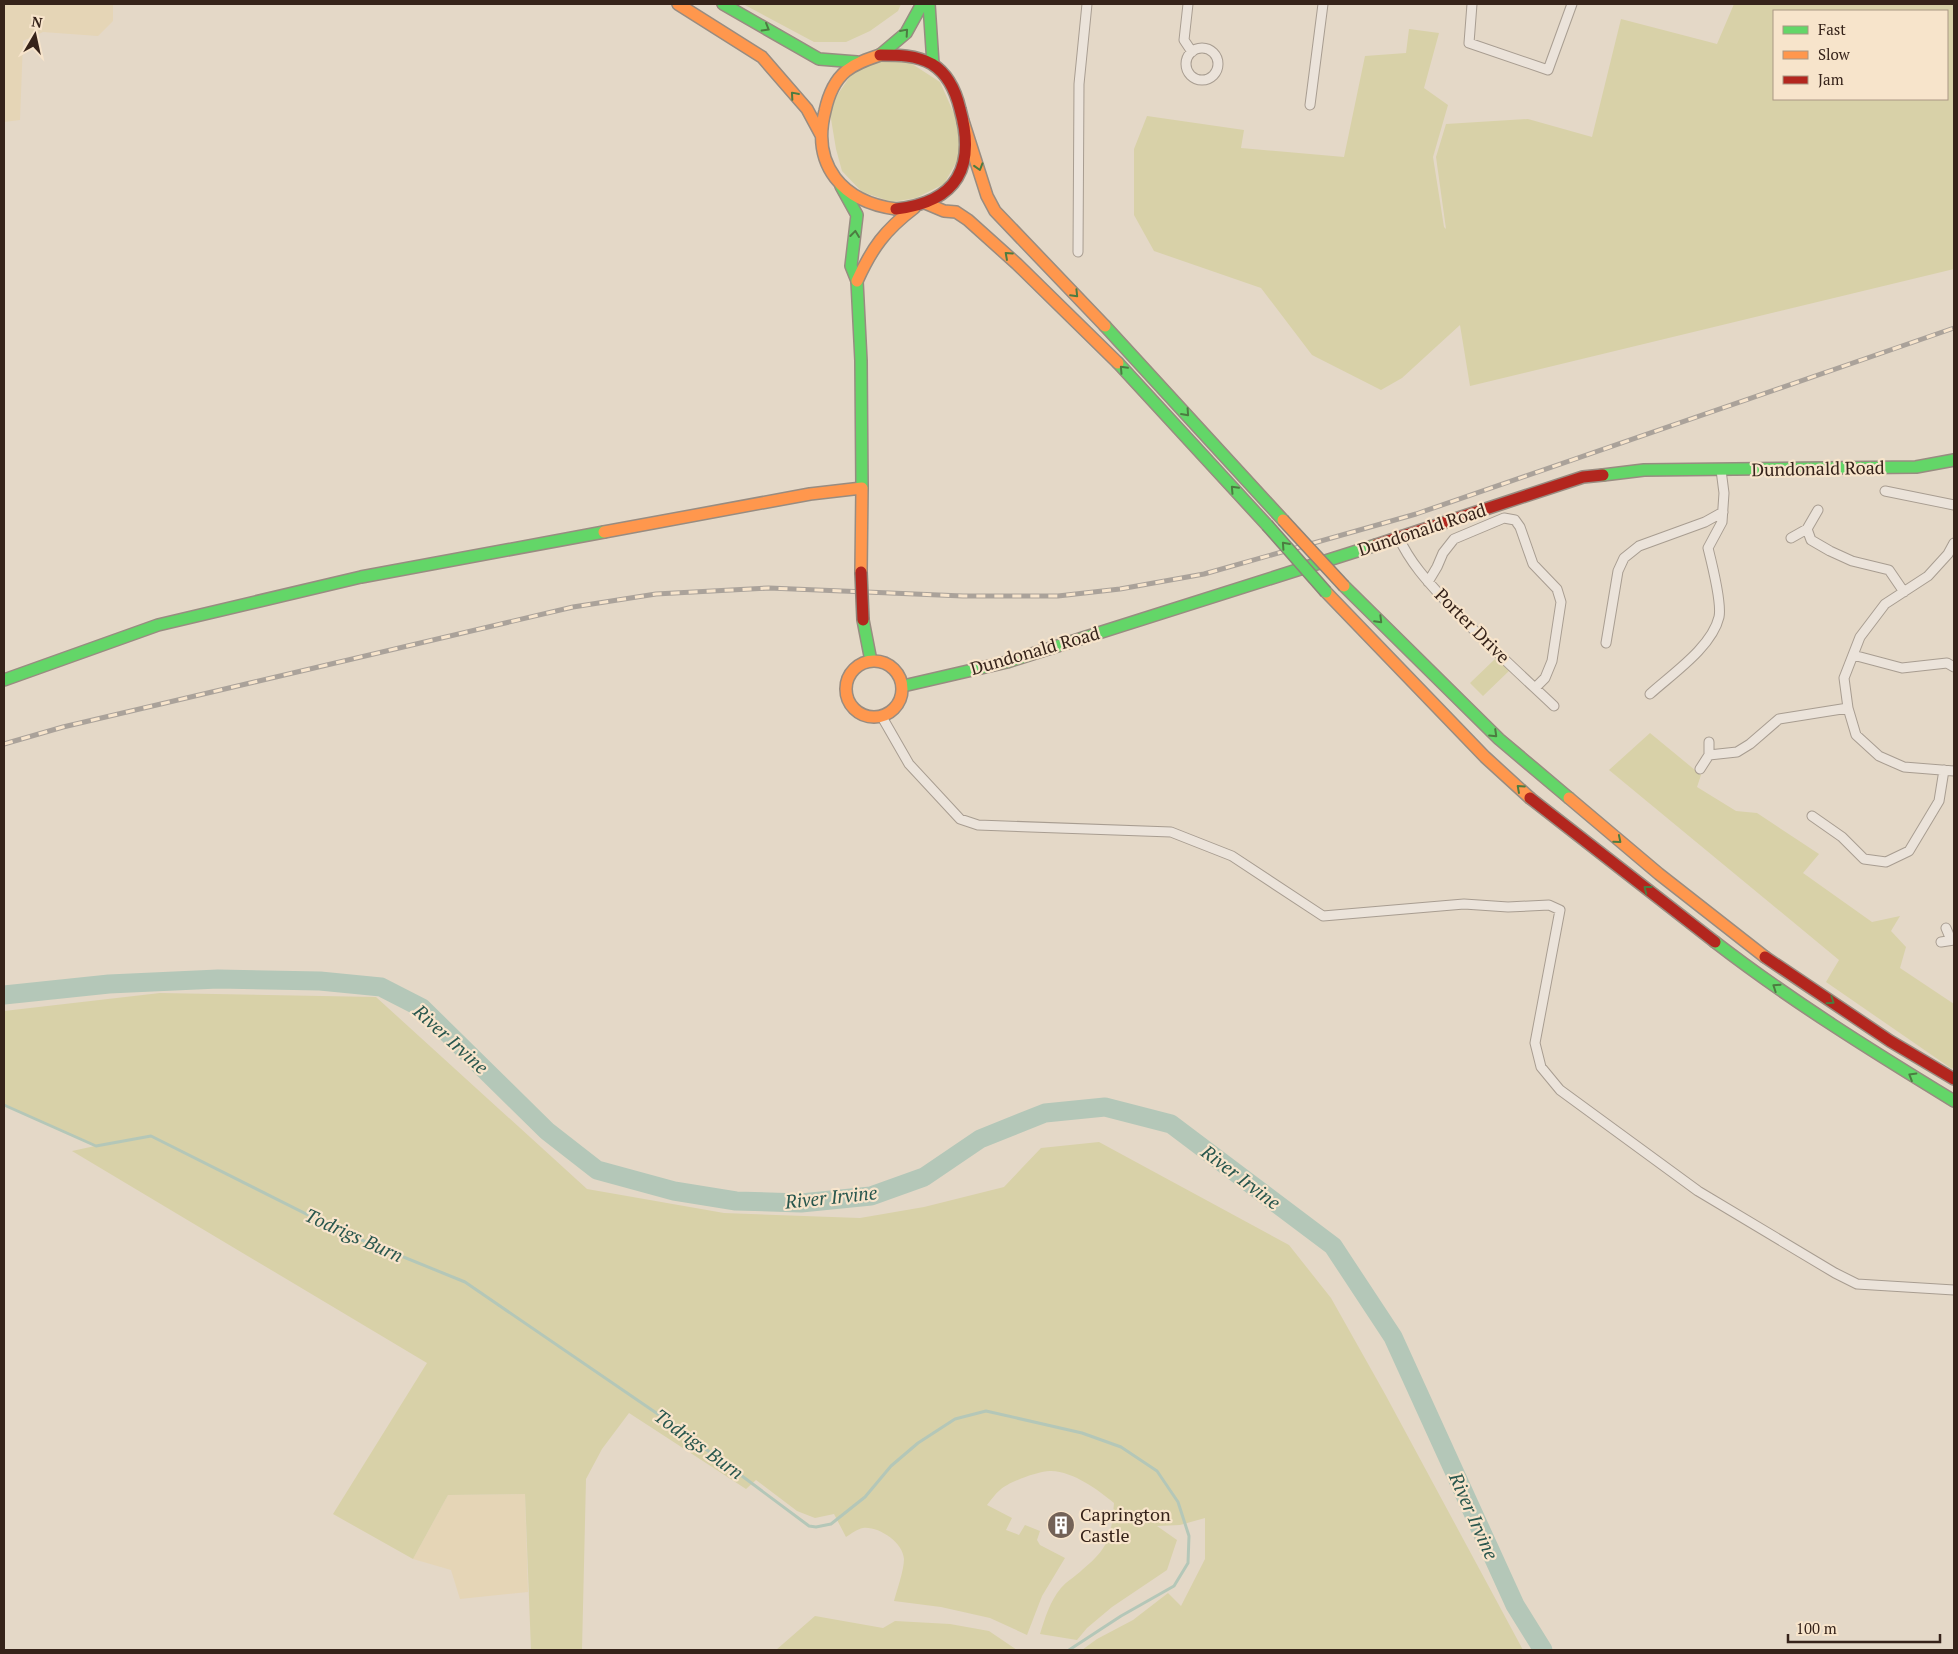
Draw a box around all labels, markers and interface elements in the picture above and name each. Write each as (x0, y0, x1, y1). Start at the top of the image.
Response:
north arrow (10, 10, 60, 60)
legend (1773, 10, 1948, 100)
text: N (30, 11, 44, 32)
text: Fast (1818, 19, 1846, 39)
one-way arrow (760, 22, 769, 32)
one-way arrow (899, 29, 908, 38)
text: Slow (1818, 44, 1851, 64)
text: Jam (1818, 69, 1844, 89)
one-way arrow (791, 91, 800, 100)
one-way arrow (973, 162, 983, 170)
one-way arrow (849, 230, 860, 238)
one-way arrow (1004, 252, 1013, 261)
one-way arrow (1069, 288, 1078, 297)
one-way arrow (1120, 366, 1129, 375)
one-way arrow (1180, 407, 1189, 416)
street label: Dundonald Road (1751, 455, 1885, 481)
one-way arrow (1230, 485, 1239, 494)
street label: Dundonald Road (1355, 497, 1489, 561)
one-way arrow (1282, 542, 1290, 551)
street label: Porter Drive (1430, 583, 1515, 668)
one-way arrow (1373, 614, 1382, 623)
street label: Dundonald Road (967, 620, 1102, 680)
one-way arrow (1489, 729, 1498, 738)
one-way arrow (1516, 785, 1525, 794)
one-way arrow (1612, 834, 1621, 843)
one-way arrow (1643, 886, 1652, 895)
one-way arrow (1772, 984, 1782, 993)
one-way arrow (1825, 995, 1835, 1004)
water label: River Irvine (408, 998, 494, 1079)
one-way arrow (1909, 1072, 1918, 1082)
water label: River Irvine (1196, 1138, 1286, 1215)
water label: River Irvine (783, 1179, 879, 1214)
water label: Todrigs Burn (301, 1202, 407, 1267)
water label: Todrigs Burn (650, 1403, 749, 1485)
water label: River Irvine (1444, 1467, 1505, 1564)
place label: Caprington Castle (1080, 1502, 1171, 1547)
building icon: Caprington Castle (1046, 1510, 1076, 1540)
scale bar (1788, 1612, 1940, 1644)
text: 100 m (1796, 1618, 1837, 1638)

